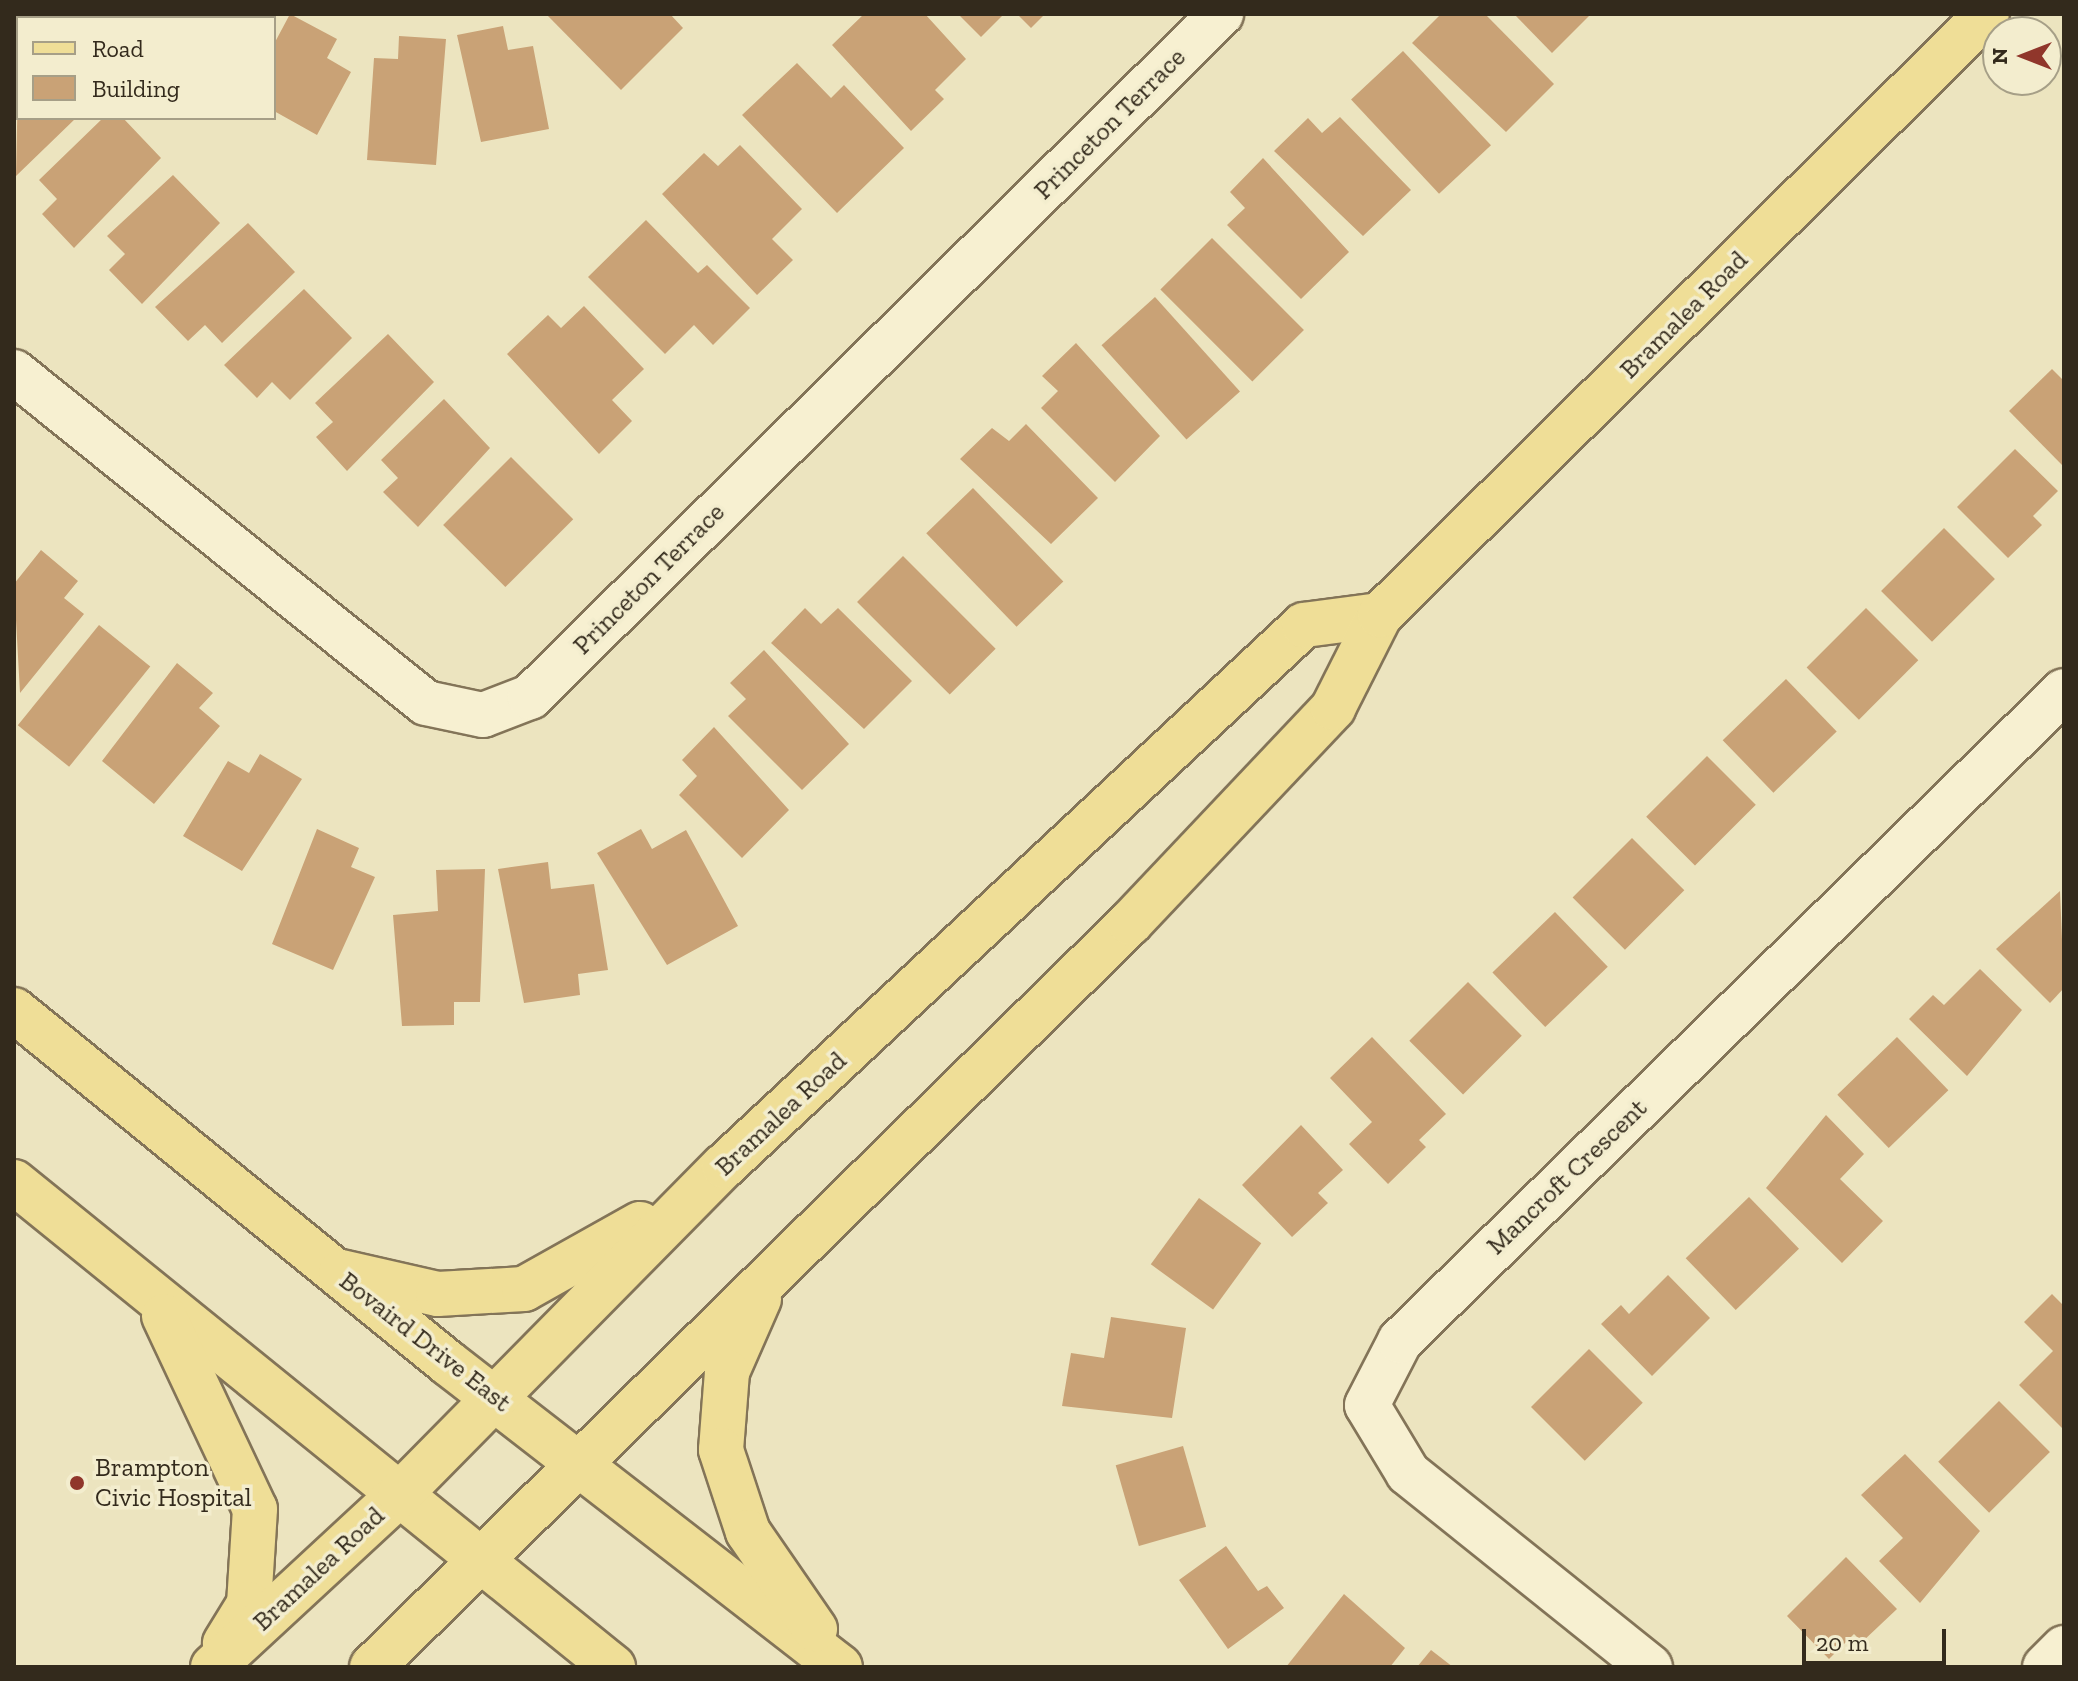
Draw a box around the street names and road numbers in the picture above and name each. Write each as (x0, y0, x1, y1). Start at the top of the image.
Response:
street label: Princeton Terrace (1028, 42, 1192, 206)
street label: Bramalea Road (1614, 245, 1754, 385)
street label: Princeton Terrace (567, 497, 731, 661)
street label: Bramalea Road (709, 1045, 853, 1183)
street label: Mancroft Crescent (1481, 1093, 1653, 1261)
street label: Bovaird Drive East (333, 1265, 517, 1419)
street label: Bramalea Road (247, 1500, 391, 1638)

